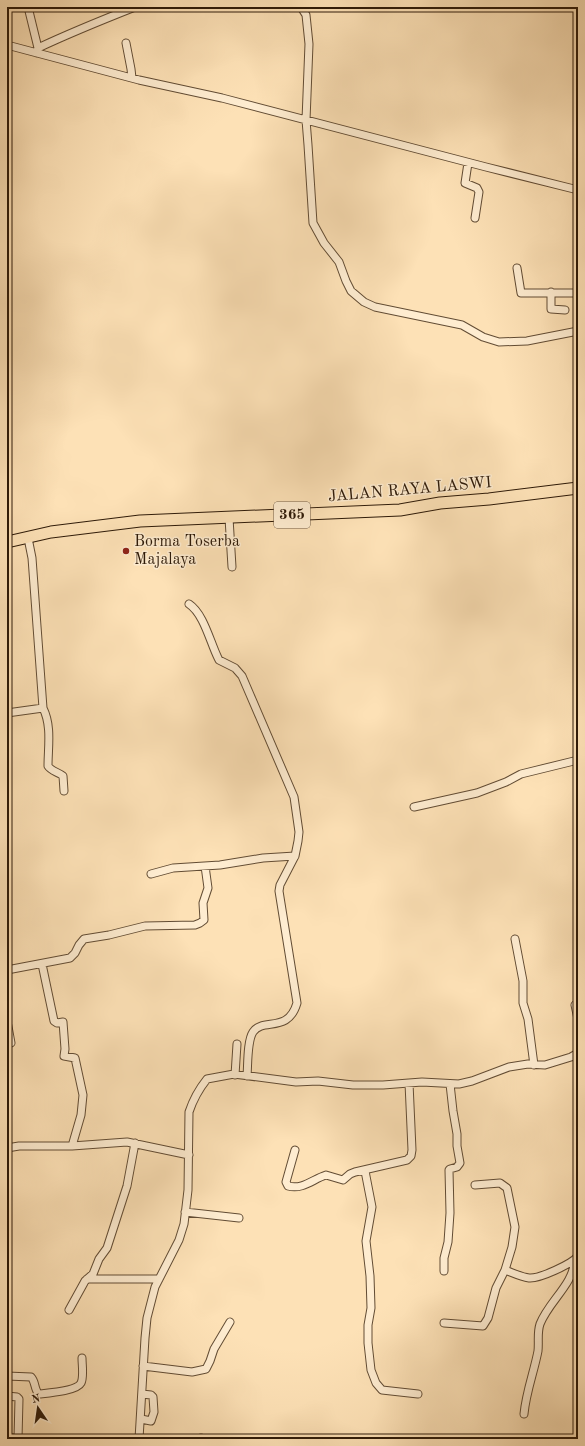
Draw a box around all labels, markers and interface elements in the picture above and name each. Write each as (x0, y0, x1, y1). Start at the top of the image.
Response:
street label: JALAN RAYA LASWI (328, 475, 492, 505)
road number: 365 (274, 502, 310, 528)
place label: Borma Toserba Majalaya (134, 534, 240, 568)
marker: Borma Toserba Majalaya (121, 546, 131, 556)
north arrow (18, 1388, 58, 1428)
text: N (31, 1393, 42, 1406)

